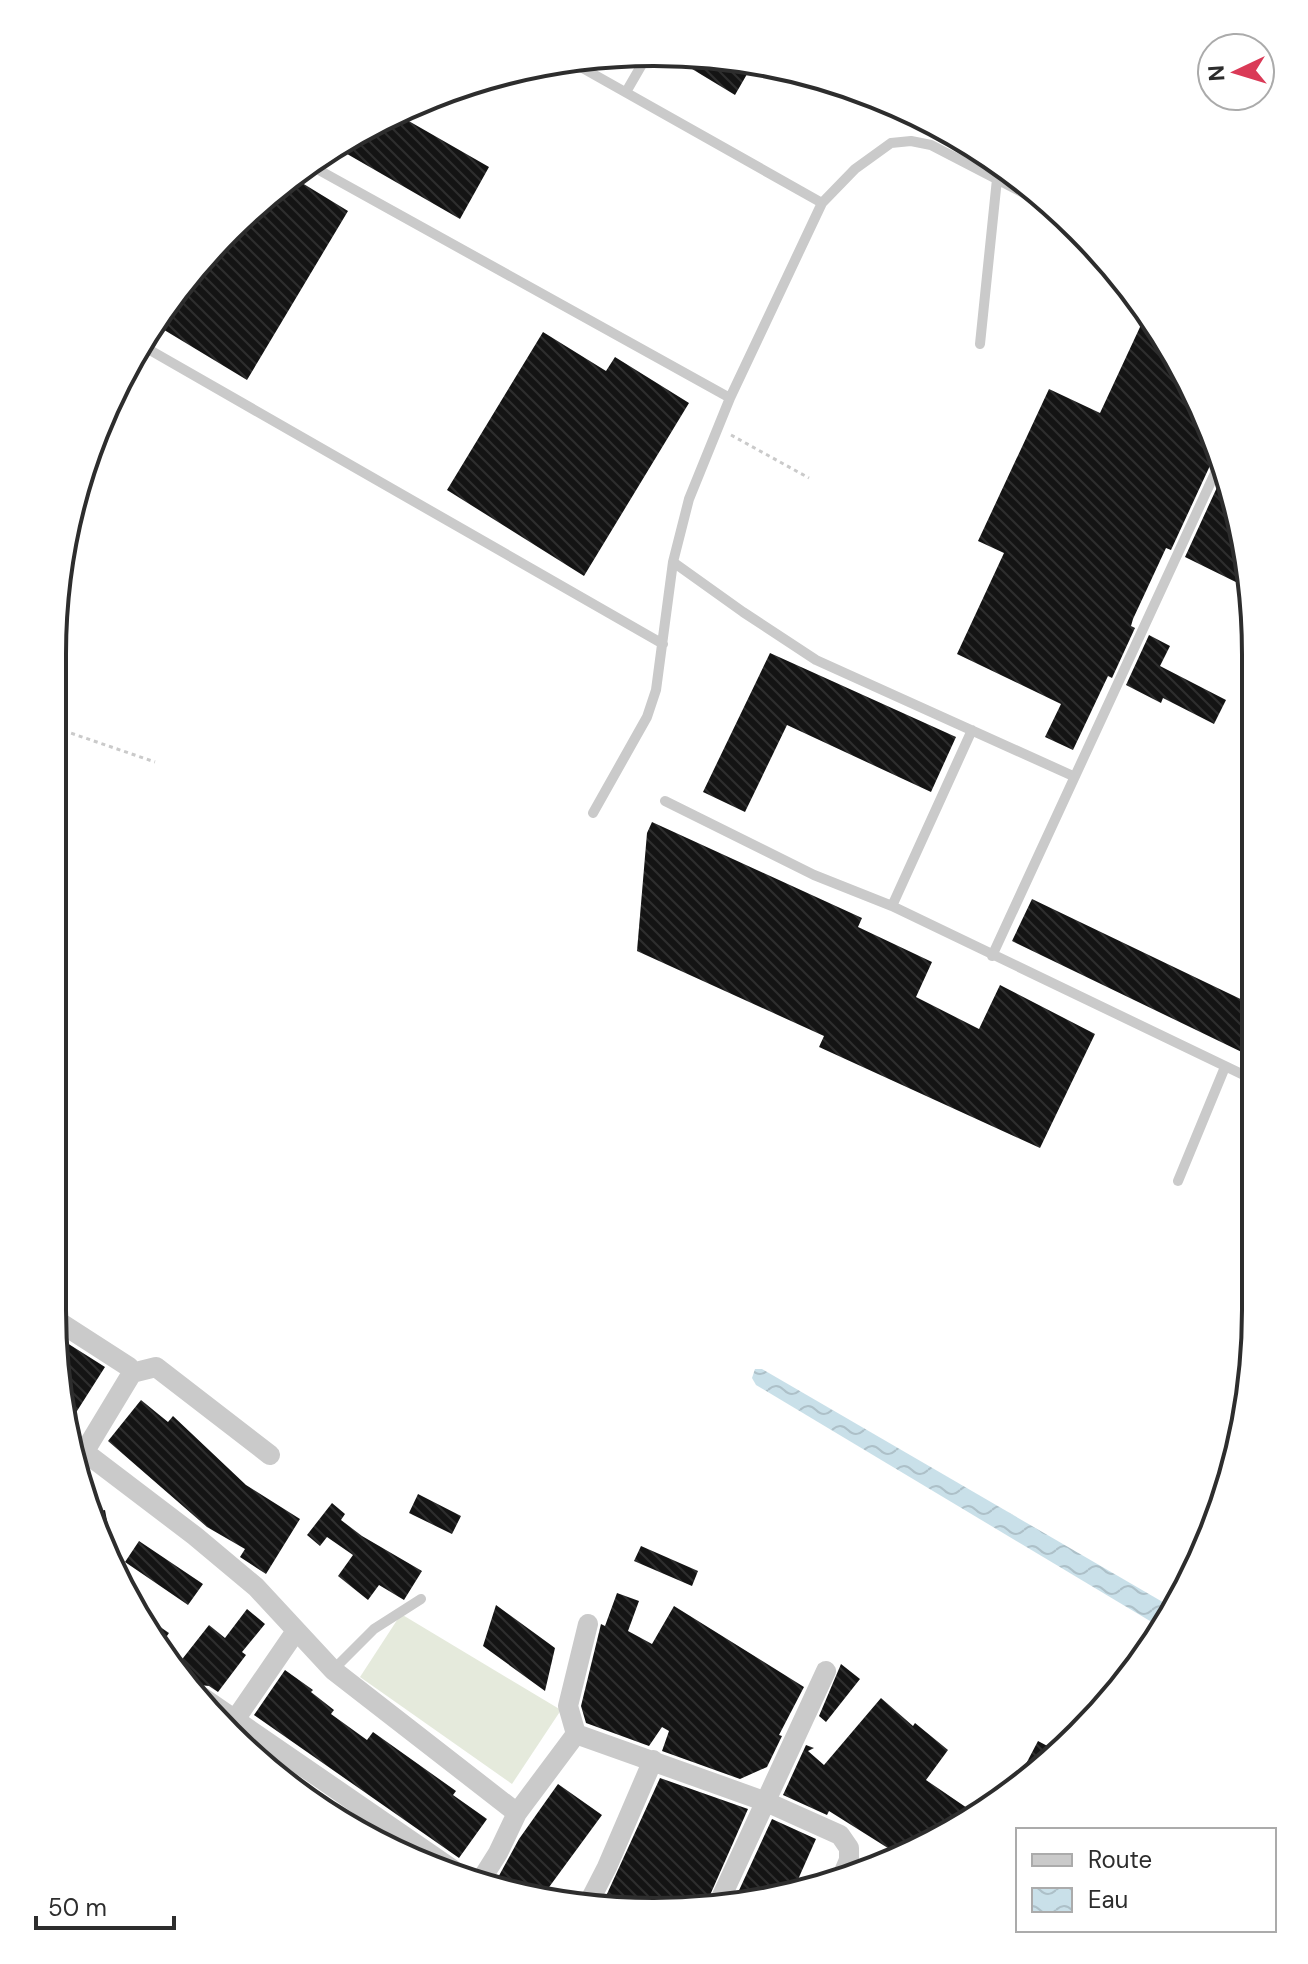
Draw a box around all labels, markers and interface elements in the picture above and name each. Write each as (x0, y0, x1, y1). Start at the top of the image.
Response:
north arrow (1196, 32, 1276, 112)
text: N (1202, 64, 1232, 82)
legend (1016, 1828, 1276, 1932)
text: Route (1088, 1844, 1152, 1875)
scale bar (36, 1880, 174, 1930)
text: Eau (1088, 1884, 1128, 1915)
text: 50 m (48, 1892, 107, 1923)

